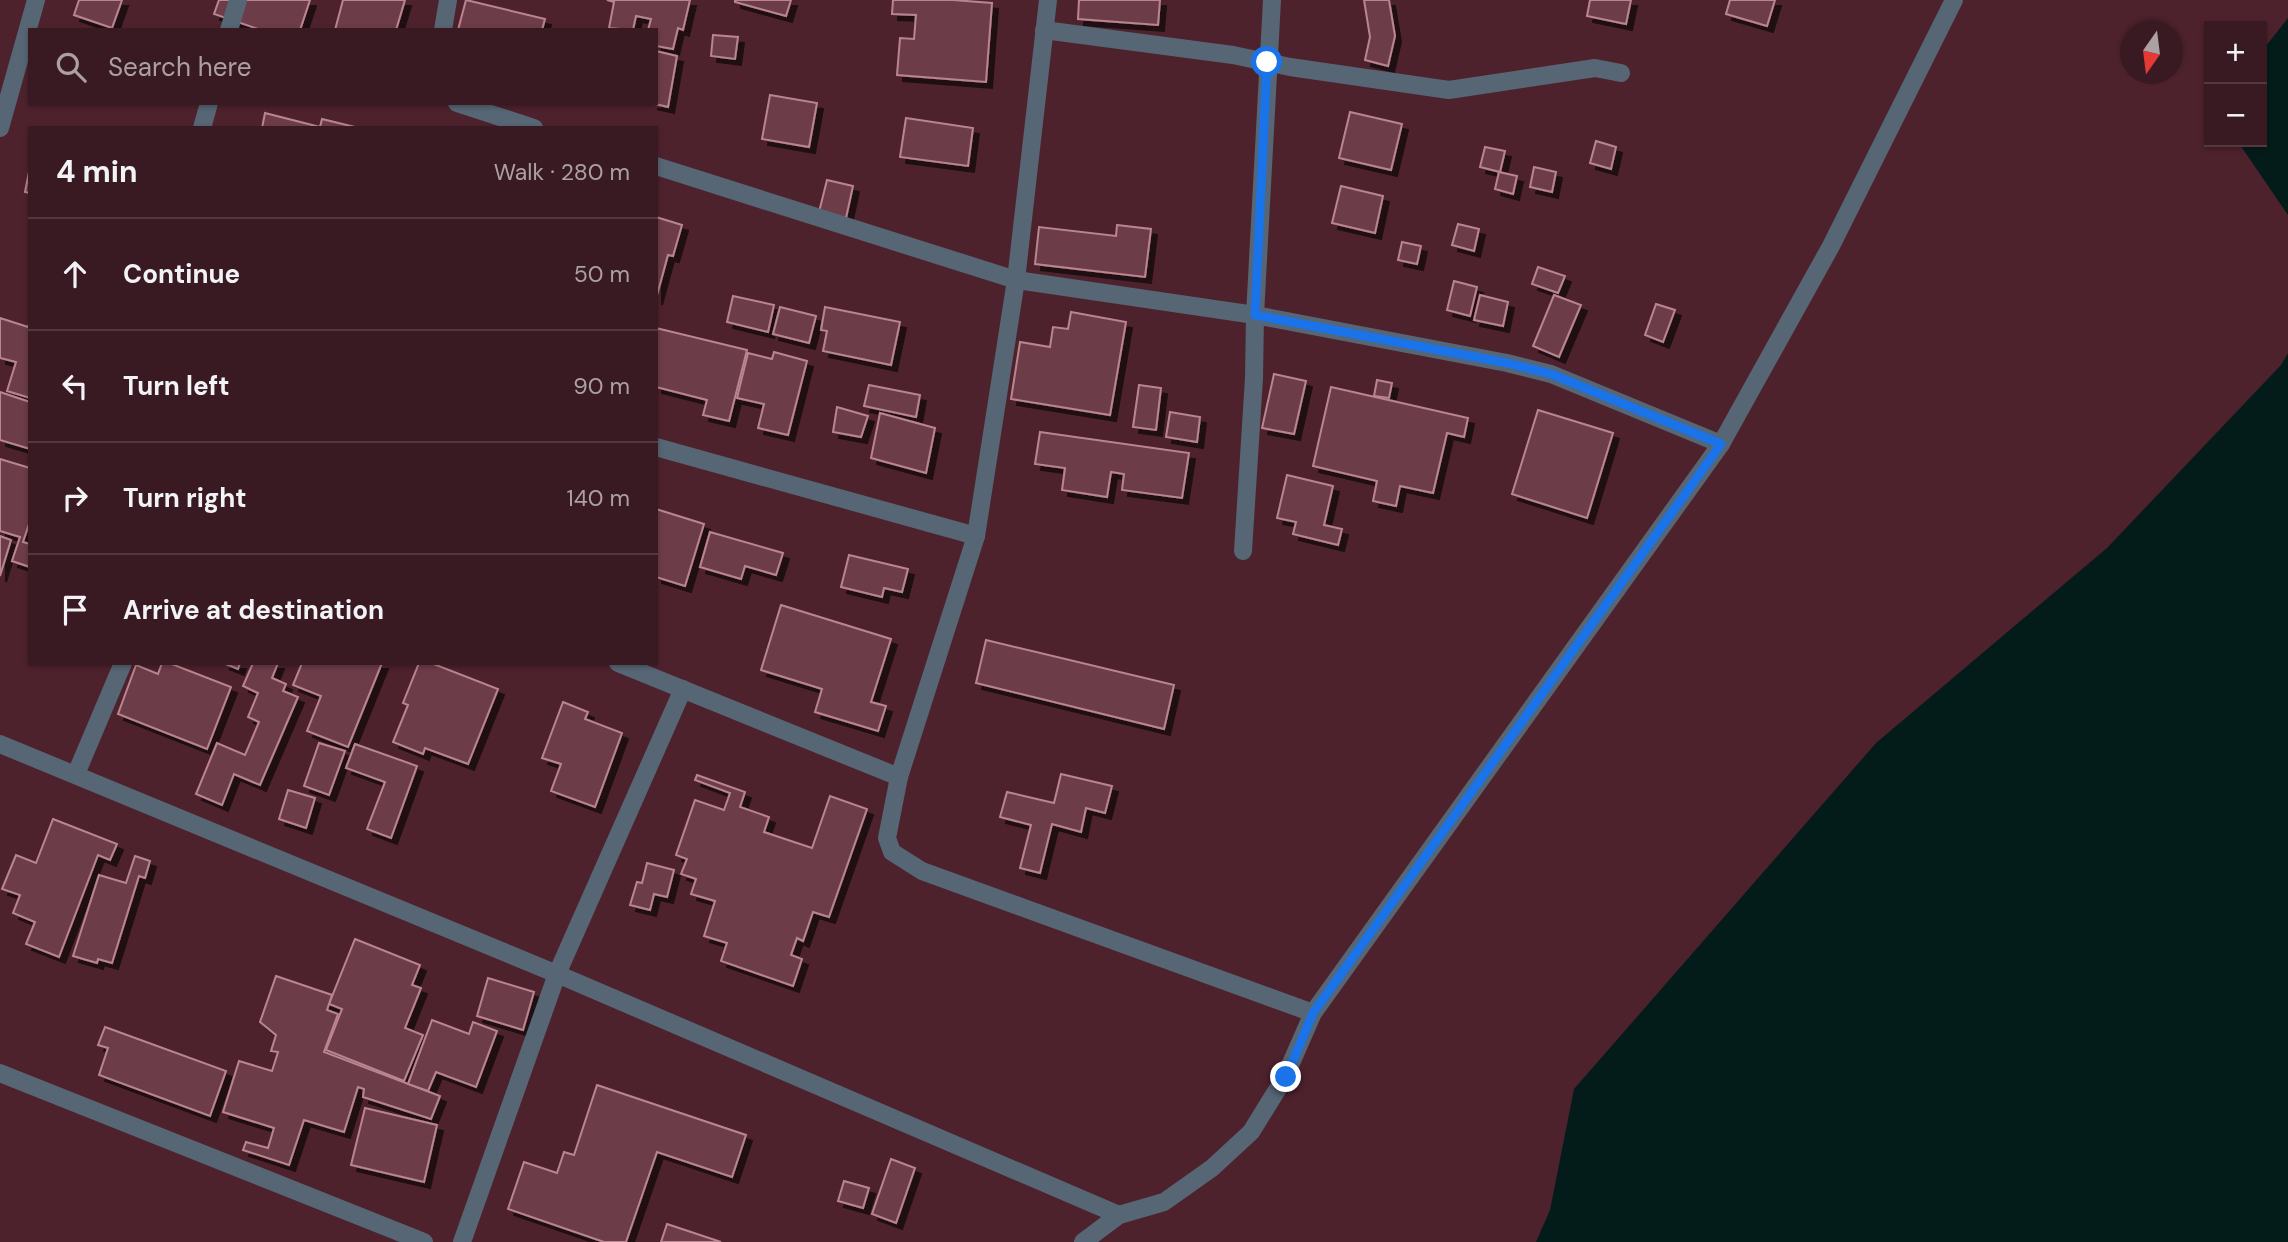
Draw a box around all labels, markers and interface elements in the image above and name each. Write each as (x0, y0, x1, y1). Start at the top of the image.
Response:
north arrow (2120, 21, 2183, 84)
map controls (2204, 21, 2267, 147)
button: + (2204, 21, 2267, 84)
search box (28, 28, 658, 105)
route start (1251, 46, 1282, 77)
icon: search (52, 48, 90, 86)
text: Search here (108, 50, 251, 84)
button: − (2204, 84, 2267, 147)
text: 4 min (56, 152, 138, 191)
text: Walk · 280 m (494, 157, 630, 187)
icon: ahead (56, 255, 94, 293)
text: Continue (123, 257, 240, 291)
text: 50 m (574, 259, 630, 289)
icon: left (56, 367, 94, 405)
text: Turn left (123, 369, 230, 403)
text: 90 m (573, 371, 630, 401)
icon: right (56, 479, 94, 517)
text: Turn right (123, 481, 247, 515)
text: 140 m (567, 483, 630, 513)
icon: arrive (56, 591, 94, 629)
text: Arrive at destination (123, 593, 384, 627)
route end (1270, 1061, 1301, 1092)

